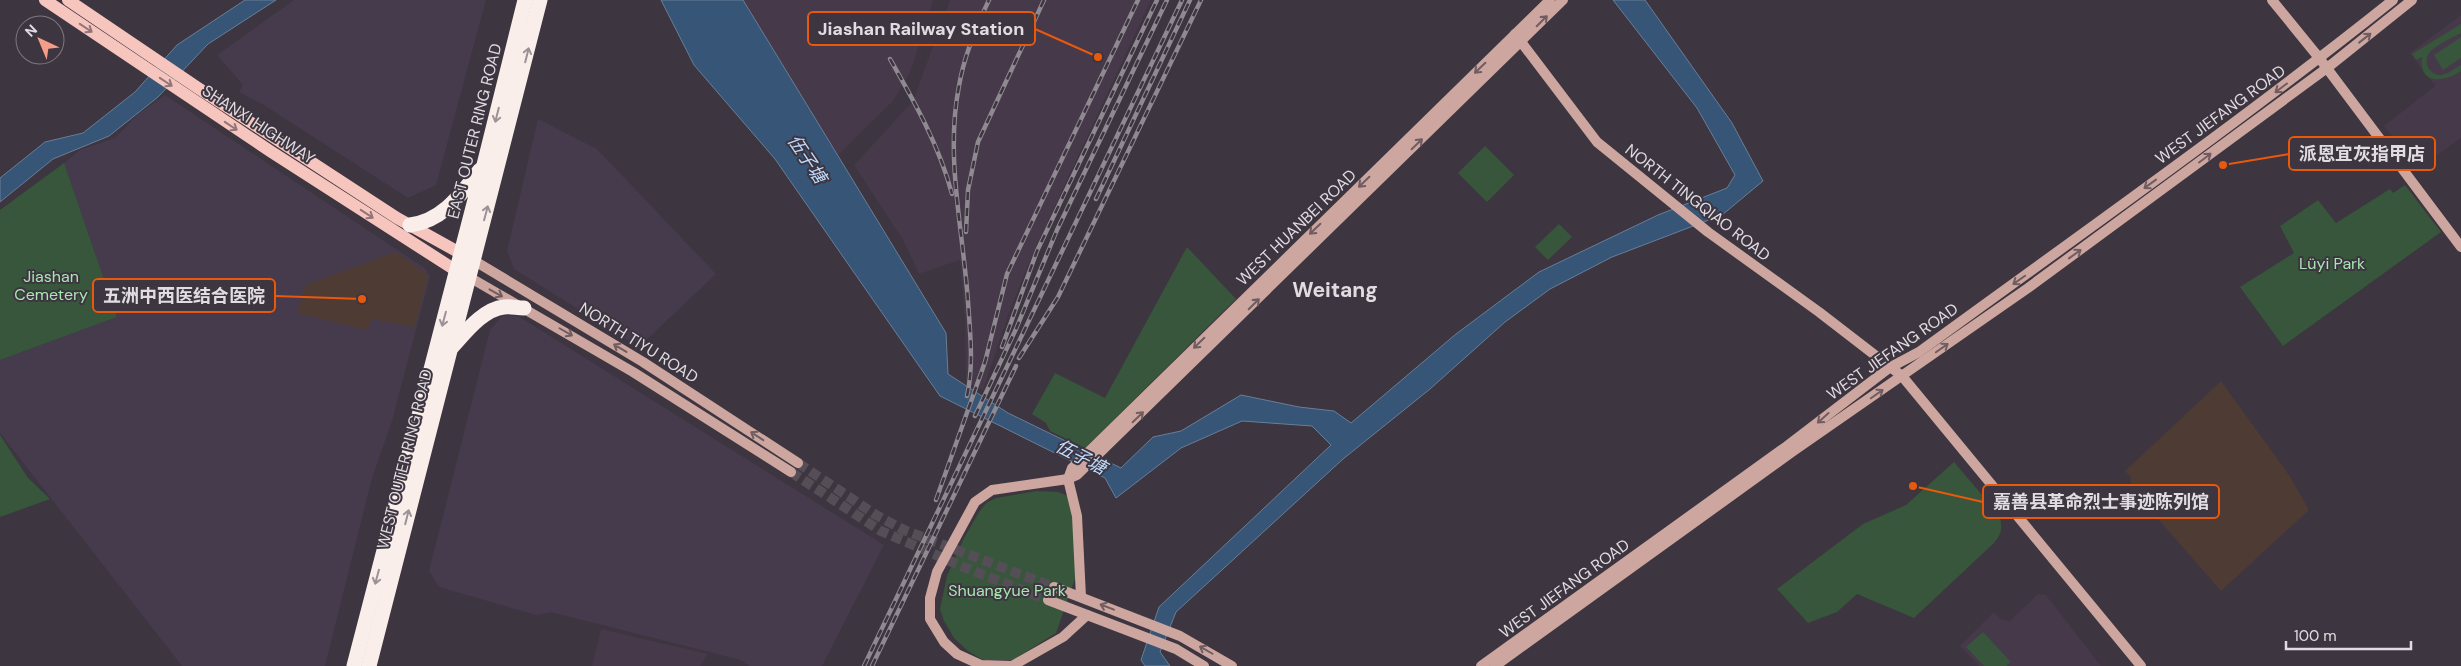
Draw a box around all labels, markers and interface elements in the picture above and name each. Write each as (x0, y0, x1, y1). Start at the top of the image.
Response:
callout: Jiashan Railway Station (808, 12, 1035, 45)
north arrow (15, 15, 65, 65)
one-way arrow (1536, 15, 1548, 27)
text: Jiashan Railway Station (818, 17, 1024, 41)
text: N (21, 21, 41, 41)
one-way arrow (78, 23, 92, 33)
one-way arrow (2358, 32, 2371, 43)
street label: EAST OUTER RING ROAD (443, 41, 506, 221)
one-way arrow (522, 48, 532, 64)
street label: WEST JIEFANG ROAD (2151, 60, 2289, 169)
one-way arrow (1474, 62, 1486, 74)
one-way arrow (159, 77, 173, 87)
street label: SHANXI HIGHWAY (198, 80, 319, 169)
one-way arrow (2274, 83, 2288, 93)
one-way arrow (492, 107, 501, 123)
one-way arrow (224, 121, 238, 131)
water label: 伍子塘 (782, 130, 834, 191)
callout: 派恩宜灰指甲店 (2289, 137, 2435, 170)
one-way arrow (1410, 138, 1423, 150)
street label: NORTH TINGQIAO ROAD (1621, 139, 1774, 266)
text: 派恩宜灰指甲店 (2299, 142, 2425, 166)
one-way arrow (2198, 152, 2211, 163)
street label: WEST HUANBEI ROAD (1232, 165, 1361, 290)
one-way arrow (1358, 176, 1370, 188)
one-way arrow (2143, 179, 2157, 189)
one-way arrow (482, 205, 491, 221)
one-way arrow (360, 209, 374, 219)
one-way arrow (1309, 223, 1321, 236)
one-way arrow (2068, 249, 2082, 259)
park label: Lüyi Park (2299, 253, 2365, 274)
park label: Jiashan Cemetery (14, 266, 88, 305)
one-way arrow (2012, 275, 2026, 285)
district label: Weitang (1292, 276, 1378, 304)
callout: 五洲中西医结合医院 (93, 279, 275, 312)
text: 五洲中西医结合医院 (103, 284, 265, 308)
one-way arrow (489, 288, 503, 298)
street label: NORTH TIYU ROAD (575, 297, 702, 388)
one-way arrow (1248, 298, 1260, 310)
street label: WEST JIEFANG ROAD (1822, 298, 1962, 405)
one-way arrow (439, 310, 448, 326)
one-way arrow (558, 328, 573, 338)
one-way arrow (1193, 337, 1205, 349)
one-way arrow (614, 343, 628, 353)
one-way arrow (1935, 343, 1949, 353)
street label: WEST OUTER RING ROAD (372, 367, 437, 551)
one-way arrow (1869, 389, 1883, 399)
one-way arrow (1131, 412, 1143, 424)
one-way arrow (1816, 412, 1829, 424)
one-way arrow (750, 431, 764, 441)
water label: 伍子塘 (1051, 434, 1113, 481)
callout: 嘉善县革命烈士事迹陈列馆 (1983, 485, 2219, 518)
text: 嘉善县革命烈士事迹陈列馆 (1993, 490, 2209, 514)
one-way arrow (403, 510, 412, 526)
street label: WEST JIEFANG ROAD (1495, 534, 1633, 643)
one-way arrow (371, 569, 381, 585)
park label: Shuangyue Park (948, 580, 1066, 601)
one-way arrow (1100, 601, 1115, 611)
scale bar (2286, 618, 2411, 650)
text: 100 m (2294, 626, 2337, 646)
one-way arrow (1200, 645, 1214, 655)

